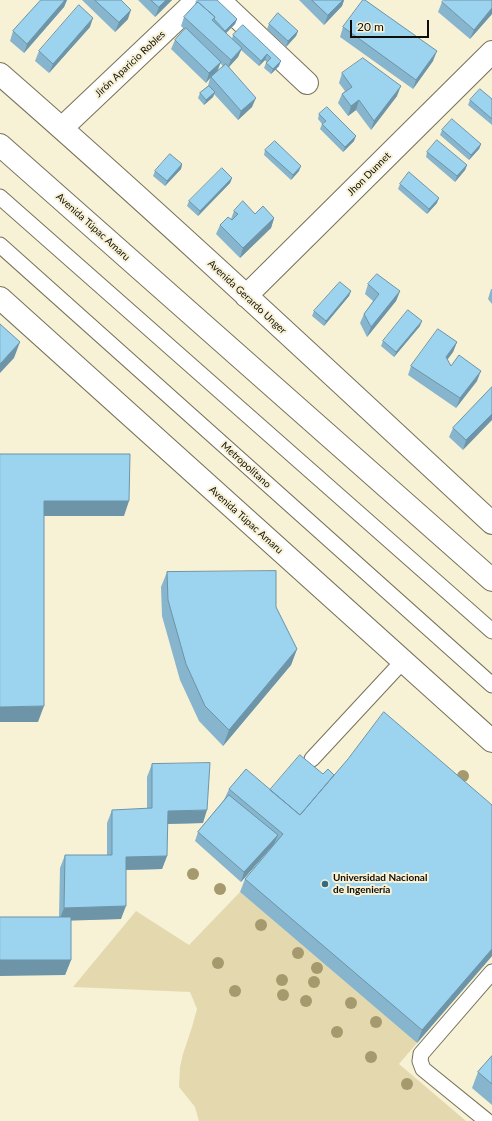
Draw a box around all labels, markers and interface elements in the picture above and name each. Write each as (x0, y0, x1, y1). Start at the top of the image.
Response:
scale bar (352, 12, 431, 38)
text: 20 m (357, 19, 384, 34)
street label: Jirón Aparicio Robles (92, 28, 168, 100)
street label: Jhon Dunnet (345, 150, 393, 198)
street label: Avenida Túpac Amaru (54, 191, 132, 263)
street label: Avenida Gerardo Unger (205, 258, 289, 336)
street label: Metropolitano (219, 439, 273, 491)
street label: Avenida Túpac Amaru (207, 484, 285, 556)
place label: Universidad Nacional de Ingeniería (333, 872, 427, 896)
marker: Universidad Nacional de Ingeniería (320, 879, 330, 889)

